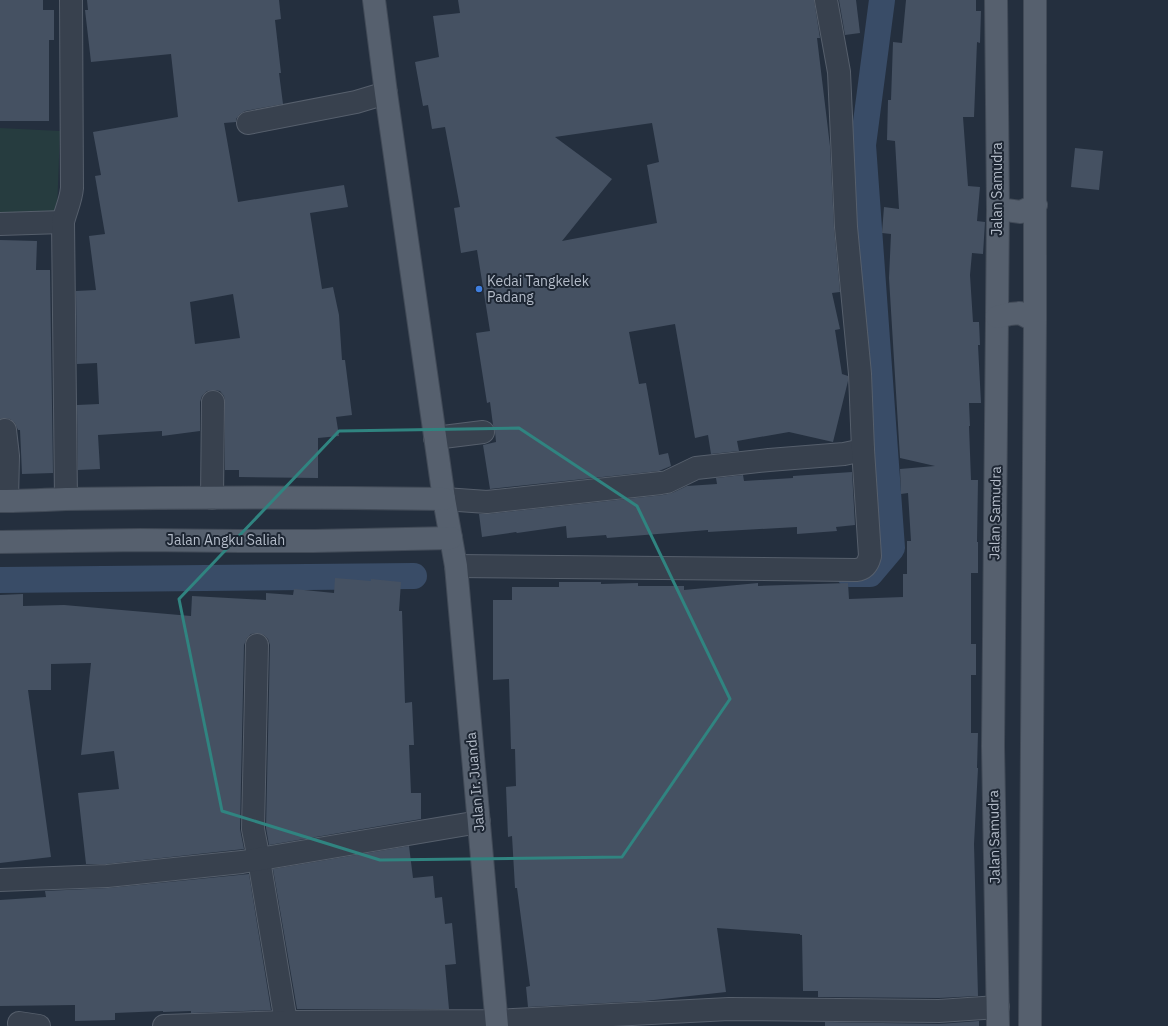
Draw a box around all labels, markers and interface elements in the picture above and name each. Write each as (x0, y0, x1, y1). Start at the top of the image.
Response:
street label: Jalan Samudra (988, 142, 1006, 236)
place label: Kedai Tangkelek Padang (487, 272, 590, 306)
marker: Kedai Tangkelek Padang (474, 284, 484, 294)
street label: Jalan Samudra (985, 466, 1005, 560)
street label: Jalan Angku Saliah (167, 531, 285, 549)
street label: Jalan Ir. Juanda (462, 731, 488, 833)
street label: Jalan Samudra (984, 790, 1004, 884)

